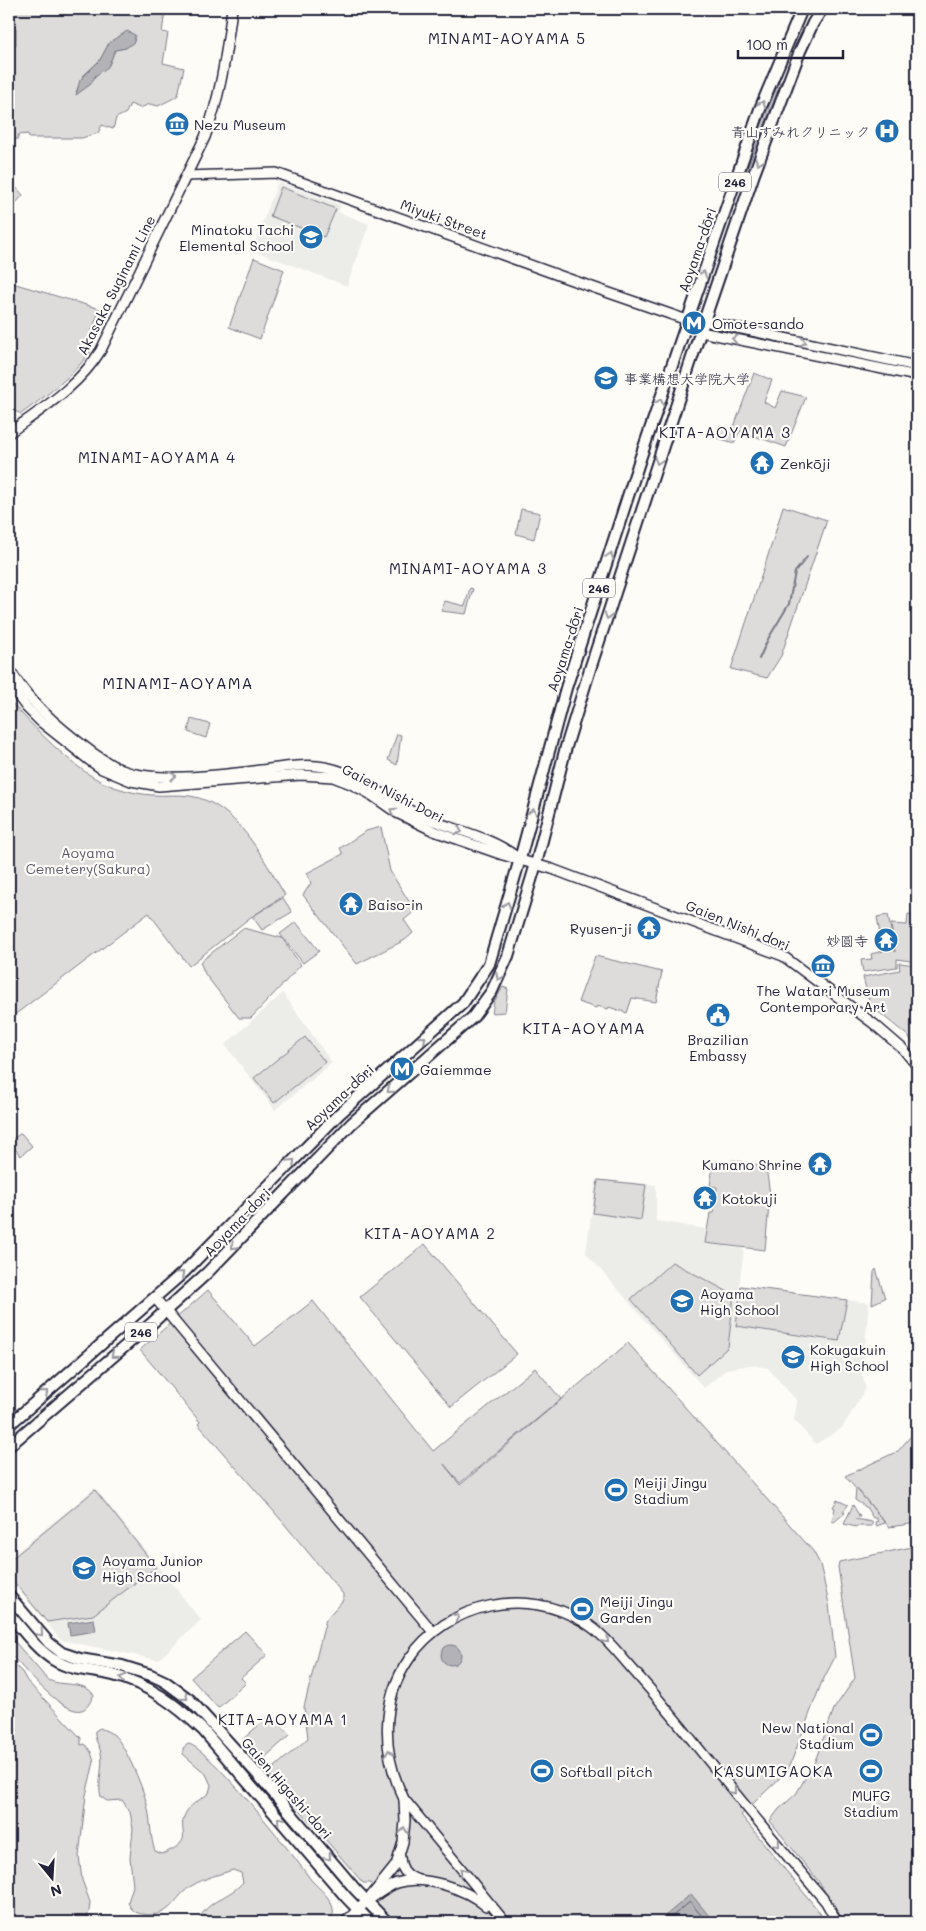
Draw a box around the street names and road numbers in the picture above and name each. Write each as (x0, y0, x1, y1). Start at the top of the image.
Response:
road number: 246 (719, 172, 751, 192)
street label: Miyuki Street (398, 194, 490, 244)
street label: Aoyama-dōri (674, 205, 720, 295)
street label: Akasaka Suginami Line (72, 212, 160, 358)
road number: 246 (583, 578, 615, 598)
street label: Aoyama-dōri (542, 604, 588, 694)
street label: Gaien Nishi Dori (339, 759, 447, 827)
street label: Gaien Nishi dori (683, 895, 793, 955)
street label: Aoyama-dōri (300, 1060, 378, 1134)
street label: Aoyama-dori (199, 1184, 275, 1260)
road number: 246 (125, 1322, 157, 1341)
street label: Gaien Higashi-dori (238, 1733, 336, 1843)

